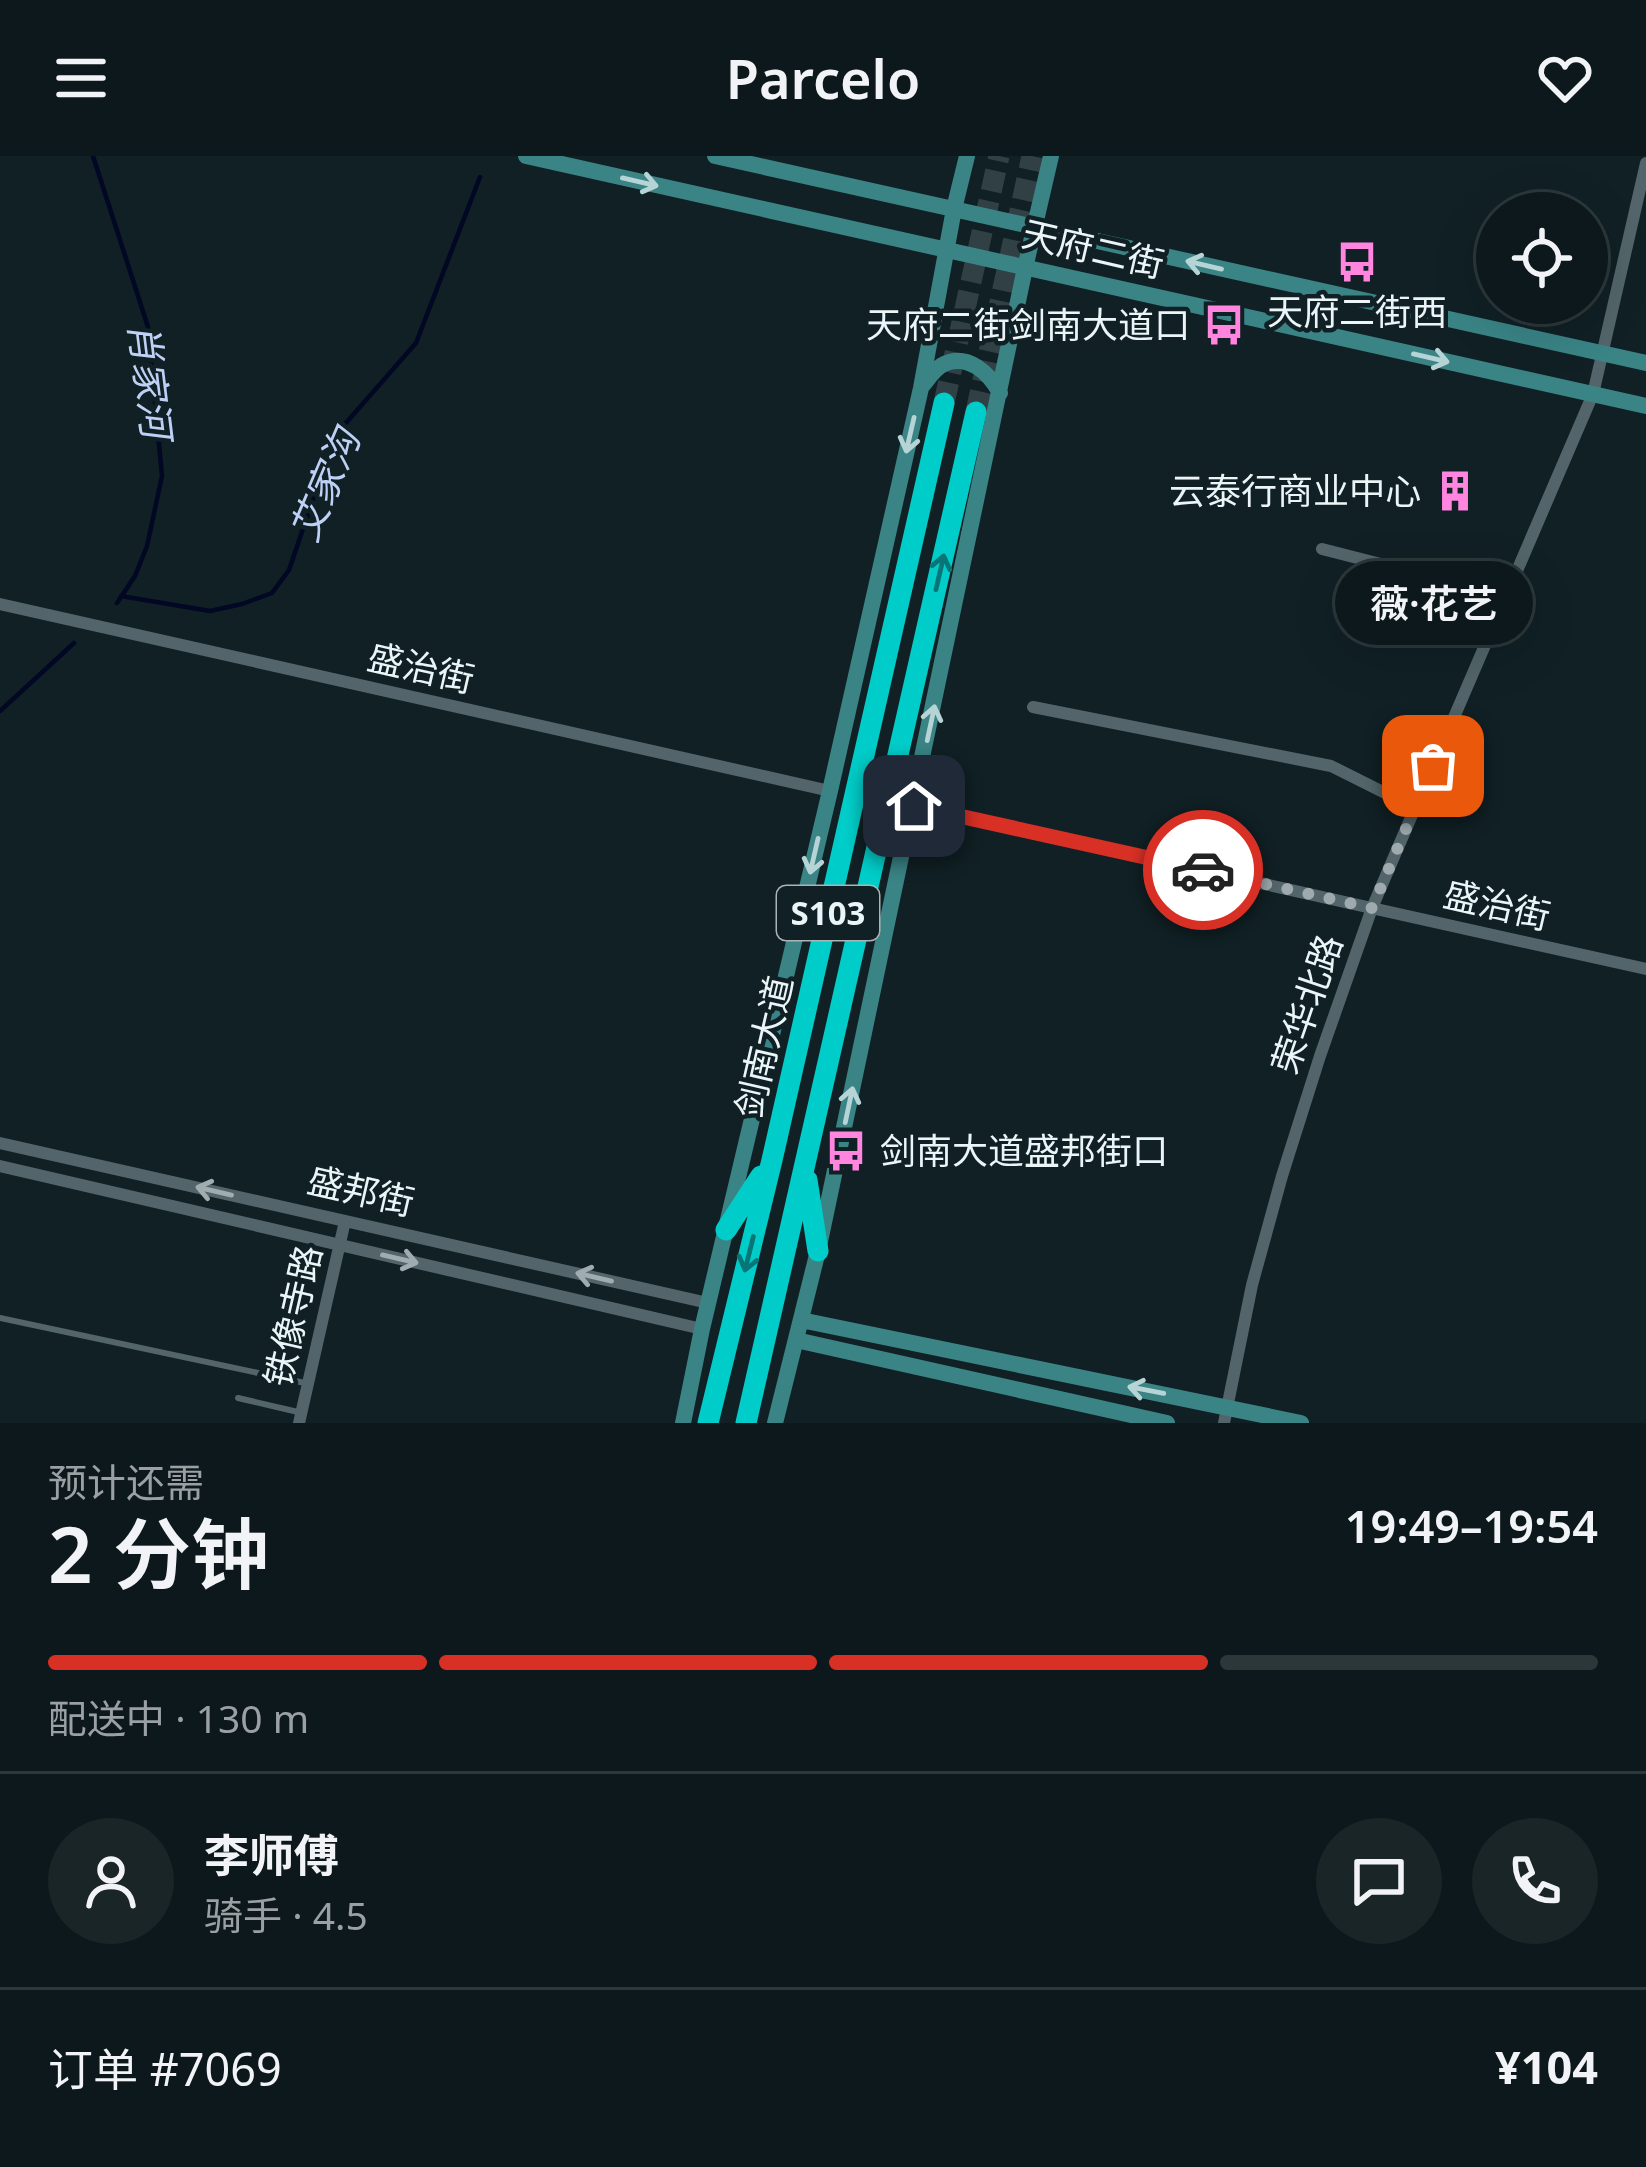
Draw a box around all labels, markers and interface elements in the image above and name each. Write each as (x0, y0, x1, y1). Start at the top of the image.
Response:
text: Parcelo (726, 41, 920, 115)
icon: menu (48, 45, 114, 111)
icon: heart (1532, 45, 1598, 111)
one-way arrow (621, 171, 659, 194)
map controls (1476, 192, 1608, 324)
button: locate (1476, 192, 1608, 324)
street label: 天府二街 (1017, 208, 1169, 289)
bus stop icon: 天府二街西 (1334, 239, 1380, 285)
one-way arrow (1185, 252, 1223, 275)
place label: 天府二街西 (1267, 287, 1447, 336)
place label: 天府二街剑南大道口 (866, 300, 1190, 349)
bus stop icon: 天府二街剑南大道口 (1201, 302, 1247, 348)
water label: 肖家河 (118, 319, 186, 448)
one-way arrow (1411, 348, 1449, 371)
one-way arrow (898, 416, 921, 454)
water label: 艾家沟 (276, 417, 372, 549)
place label: 云泰行商业中心 (1169, 466, 1421, 515)
building icon: 云泰行商业中心 (1432, 468, 1478, 514)
one-way arrow (929, 553, 952, 591)
callout: 薇·花艺 (1334, 562, 1532, 646)
text: 薇·花艺 (1370, 576, 1498, 629)
street label: 盛治街 (363, 631, 479, 704)
one-way arrow (921, 705, 943, 744)
pin (1382, 715, 1484, 817)
icon: bag (1400, 733, 1466, 799)
pin (863, 755, 965, 857)
icon: home (881, 773, 947, 839)
courier (1143, 810, 1263, 930)
one-way arrow (802, 837, 824, 875)
icon: car (1170, 837, 1236, 903)
street label: 盛治街 (1439, 868, 1555, 941)
road number: S103 (777, 886, 879, 940)
street label: 荣华北路 (1260, 928, 1353, 1080)
street label: 剑南大道 (723, 971, 804, 1123)
one-way arrow (839, 1086, 862, 1124)
place label: 剑南大道盛邦街口 (880, 1126, 1168, 1175)
bus stop icon: 剑南大道盛邦街口 (823, 1128, 869, 1174)
street label: 盛邦街 (303, 1154, 419, 1227)
one-way arrow (195, 1179, 233, 1202)
one-way arrow (737, 1234, 759, 1272)
street label: 铁像寺路 (252, 1240, 333, 1392)
one-way arrow (381, 1249, 419, 1272)
one-way arrow (576, 1265, 614, 1288)
one-way arrow (1127, 1378, 1166, 1400)
text: 预计还需 (48, 1455, 204, 1508)
text: 19:49–19:54 (1345, 1495, 1598, 1556)
text: 2 分钟 (48, 1500, 269, 1606)
text: 配送中 · 130 m (48, 1691, 309, 1744)
button: person (48, 1818, 174, 1944)
button: chat (1316, 1818, 1442, 1944)
button: phone (1472, 1818, 1598, 1944)
text: 李师傅 (204, 1824, 339, 1885)
text: 骑手 · 4.5 (204, 1888, 368, 1941)
text: ¥104 (1495, 2036, 1598, 2097)
text: 订单 #7069 (48, 2038, 282, 2099)

